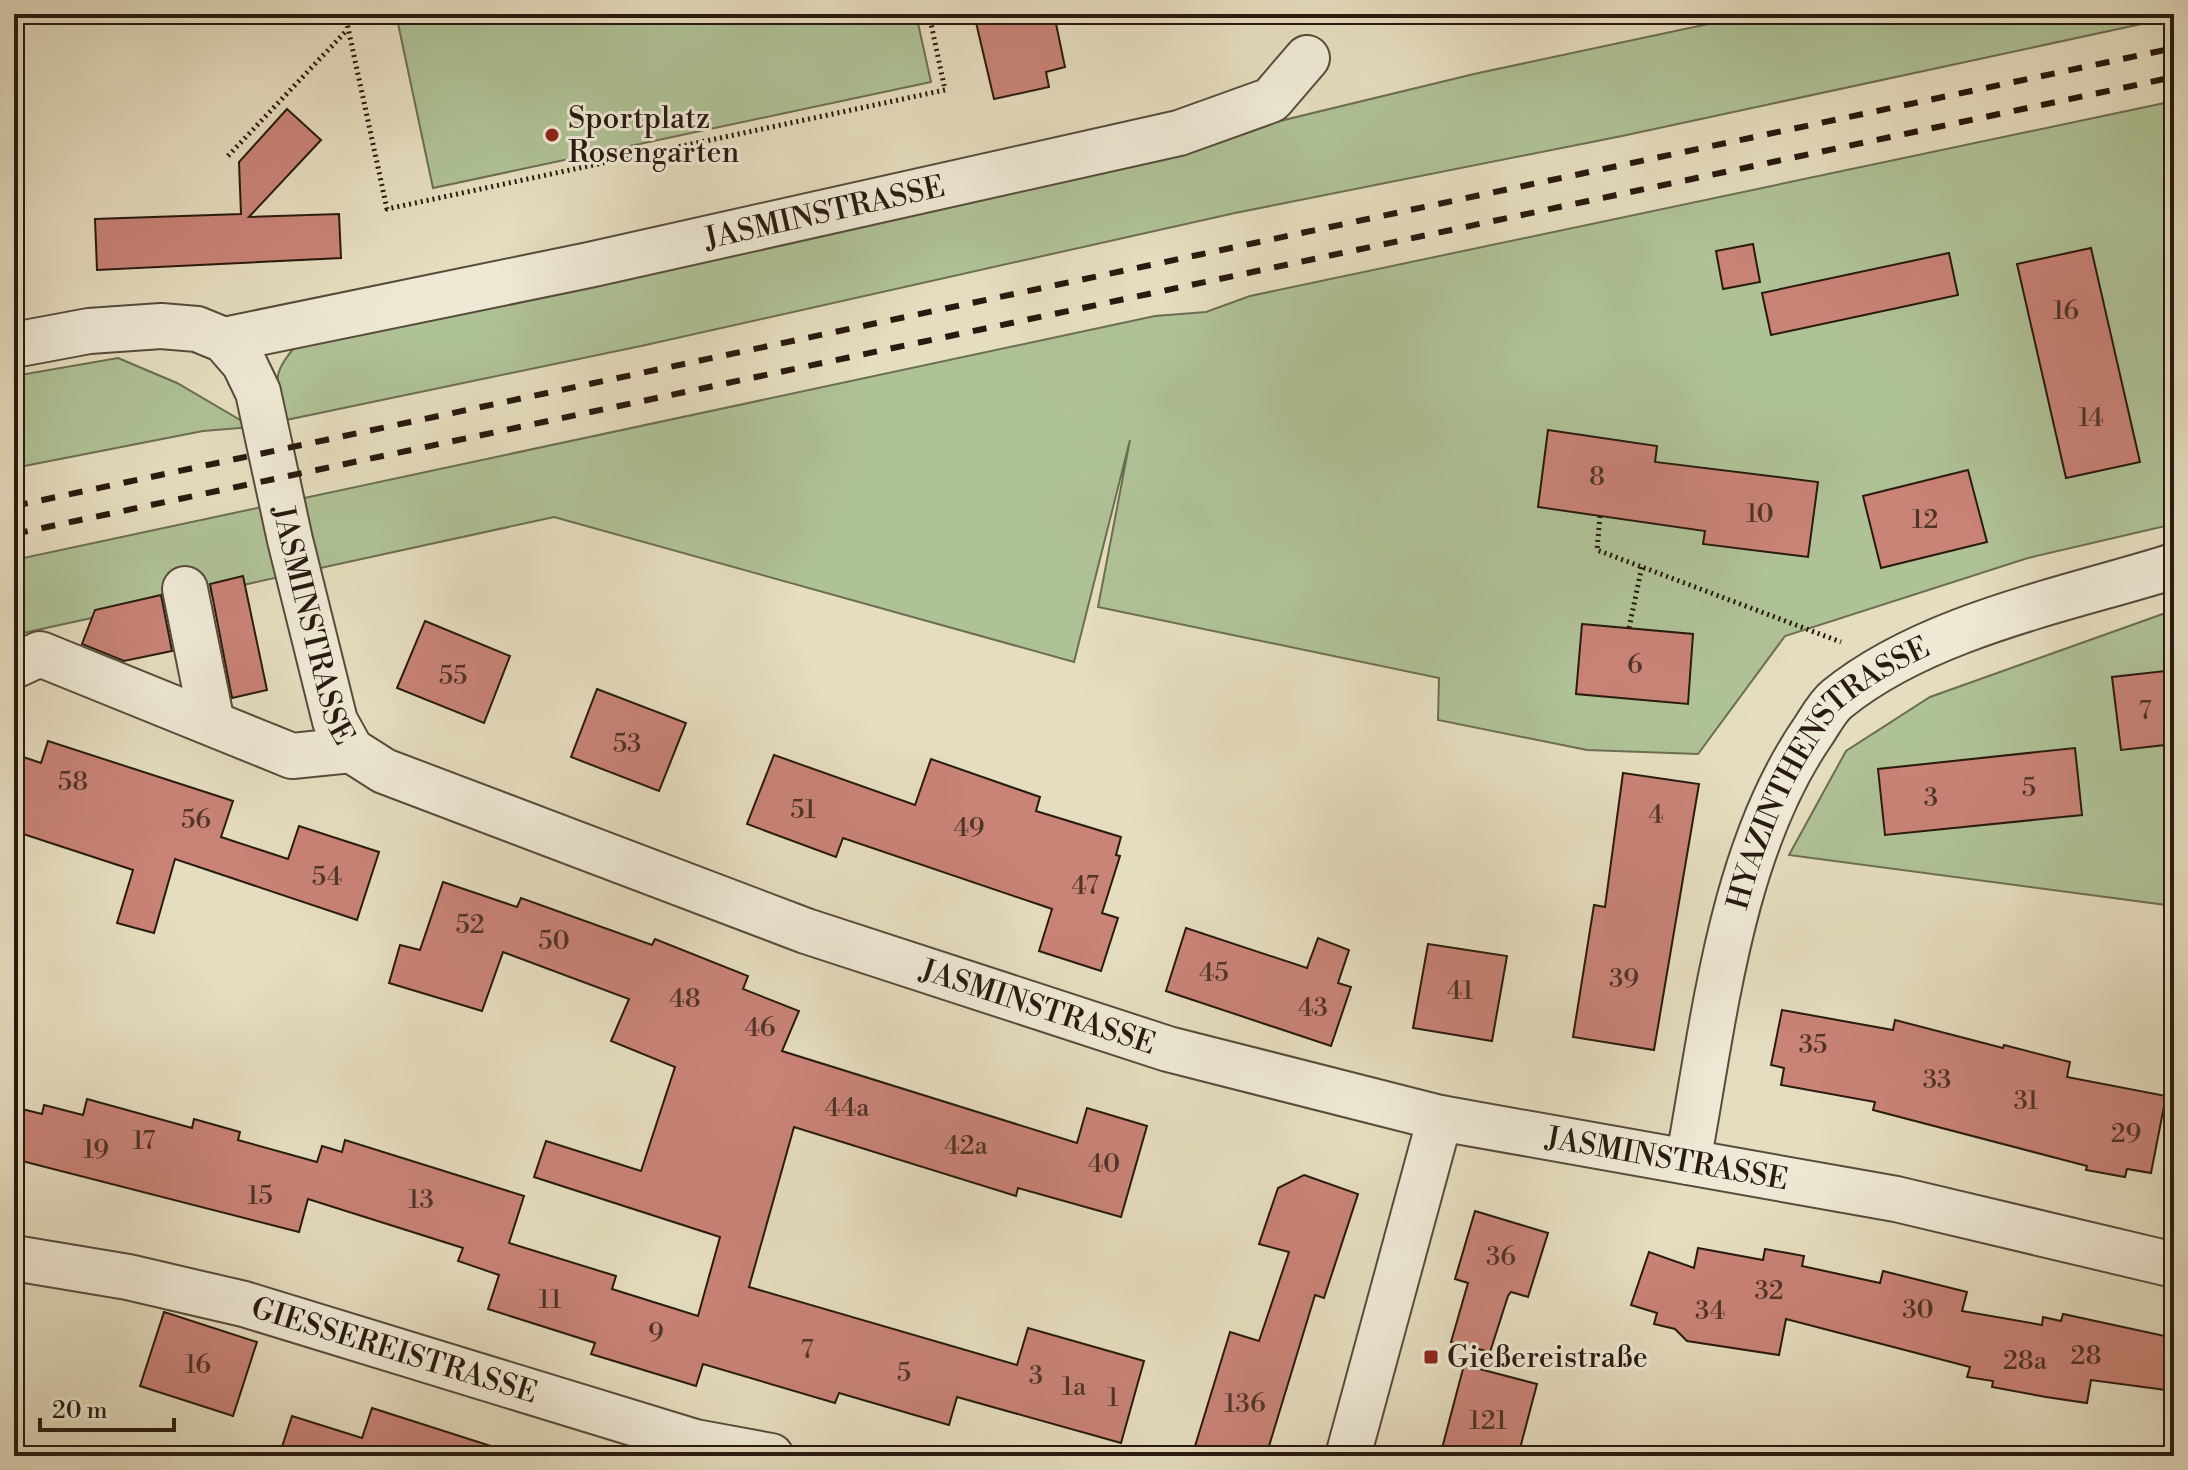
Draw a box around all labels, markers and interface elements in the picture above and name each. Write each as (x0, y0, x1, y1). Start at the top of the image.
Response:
place label: Sportplatz Rosengarten (568, 100, 740, 172)
marker: Sportplatz Rosengarten (543, 126, 561, 144)
street label: JASMINSTRASSE (700, 168, 949, 259)
house number: 16 (2053, 295, 2079, 327)
house number: 14 (2078, 402, 2104, 434)
house number: 8 (1589, 461, 1605, 493)
house number: 10 (1746, 498, 1774, 530)
street label: JASMINSTRASSE (263, 502, 362, 752)
house number: 12 (1912, 504, 1938, 536)
street label: HYAZINTHENSTRASSE (1719, 629, 1936, 914)
house number: 6 (1627, 649, 1643, 681)
house number: 55 (439, 660, 467, 692)
house number: 7 (2138, 695, 2152, 727)
house number: 53 (613, 728, 641, 760)
house number: 58 (58, 766, 88, 798)
house number: 5 (2022, 772, 2036, 804)
house number: 3 (1924, 782, 1938, 814)
house number: 51 (790, 794, 816, 826)
house number: 4 (1648, 799, 1664, 831)
house number: 56 (181, 804, 211, 836)
house number: 49 (953, 812, 985, 844)
house number: 54 (312, 861, 342, 893)
house number: 47 (1071, 870, 1099, 902)
house number: 52 (455, 909, 485, 941)
house number: 50 (538, 925, 570, 957)
street label: JASMINSTRASSE (914, 951, 1160, 1064)
house number: 45 (1199, 957, 1229, 989)
house number: 39 (1609, 963, 1639, 995)
house number: 41 (1447, 975, 1473, 1007)
house number: 48 (669, 983, 701, 1015)
house number: 43 (1298, 992, 1328, 1024)
house number: 46 (744, 1012, 776, 1044)
house number: 35 (1799, 1029, 1827, 1061)
house number: 33 (1923, 1064, 1951, 1096)
house number: 31 (2014, 1085, 2038, 1117)
house number: 44a (825, 1092, 870, 1124)
house number: 29 (2111, 1118, 2141, 1150)
street label: JASMINSTRASSE (1542, 1119, 1791, 1199)
house number: 17 (133, 1125, 155, 1157)
house number: 42a (944, 1130, 989, 1162)
house number: 19 (83, 1134, 109, 1166)
house number: 40 (1088, 1148, 1120, 1180)
house number: 15 (247, 1180, 273, 1212)
house number: 13 (408, 1184, 434, 1216)
house number: 36 (1486, 1241, 1516, 1273)
house number: 32 (1754, 1275, 1784, 1307)
house number: 11 (538, 1284, 562, 1316)
street label: GIESSEREISTRASSE (247, 1289, 542, 1413)
house number: 30 (1902, 1294, 1934, 1326)
house number: 34 (1695, 1295, 1725, 1327)
house number: 9 (648, 1317, 664, 1349)
house number: 7 (800, 1334, 814, 1366)
place label: Gießereistraße (1447, 1339, 1648, 1377)
house number: 28 (2071, 1340, 2101, 1372)
house number: 28a (2003, 1345, 2048, 1377)
marker: Gießereistraße (1422, 1348, 1440, 1366)
house number: 16 (185, 1349, 211, 1381)
house number: 5 (897, 1357, 911, 1389)
house number: 3 (1029, 1360, 1043, 1392)
house number: 1a (1062, 1371, 1087, 1403)
scale bar (40, 1382, 174, 1432)
house number: 1 (1107, 1382, 1119, 1414)
house number: 136 (1224, 1388, 1266, 1420)
text: 20 m (52, 1396, 108, 1426)
house number: 121 (1469, 1405, 1507, 1437)

